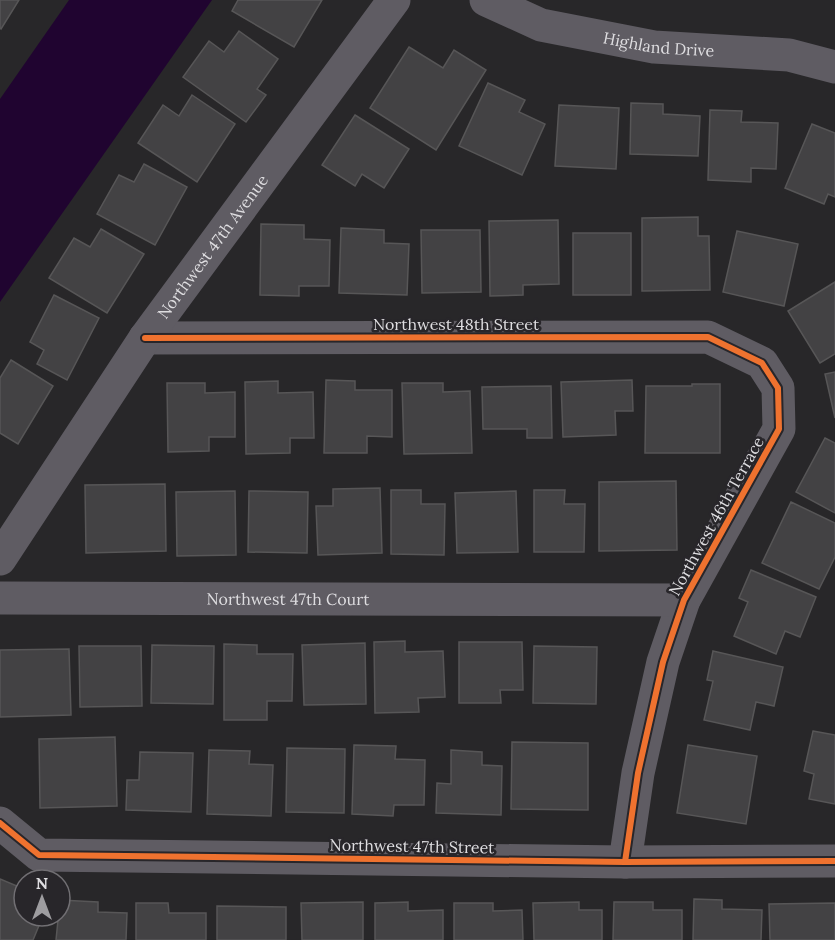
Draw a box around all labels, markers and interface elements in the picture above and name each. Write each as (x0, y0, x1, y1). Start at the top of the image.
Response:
street label: Highland Drive (602, 27, 715, 61)
street label: Northwest 47th Avenue (153, 170, 272, 322)
street label: Northwest 48th Street (373, 314, 540, 334)
street label: Northwest 46th Terrace (664, 433, 768, 599)
street label: Northwest 47th Court (207, 589, 370, 609)
street label: Northwest 47th Street (330, 835, 495, 857)
north arrow (12, 868, 72, 928)
text: N (36, 873, 48, 893)

